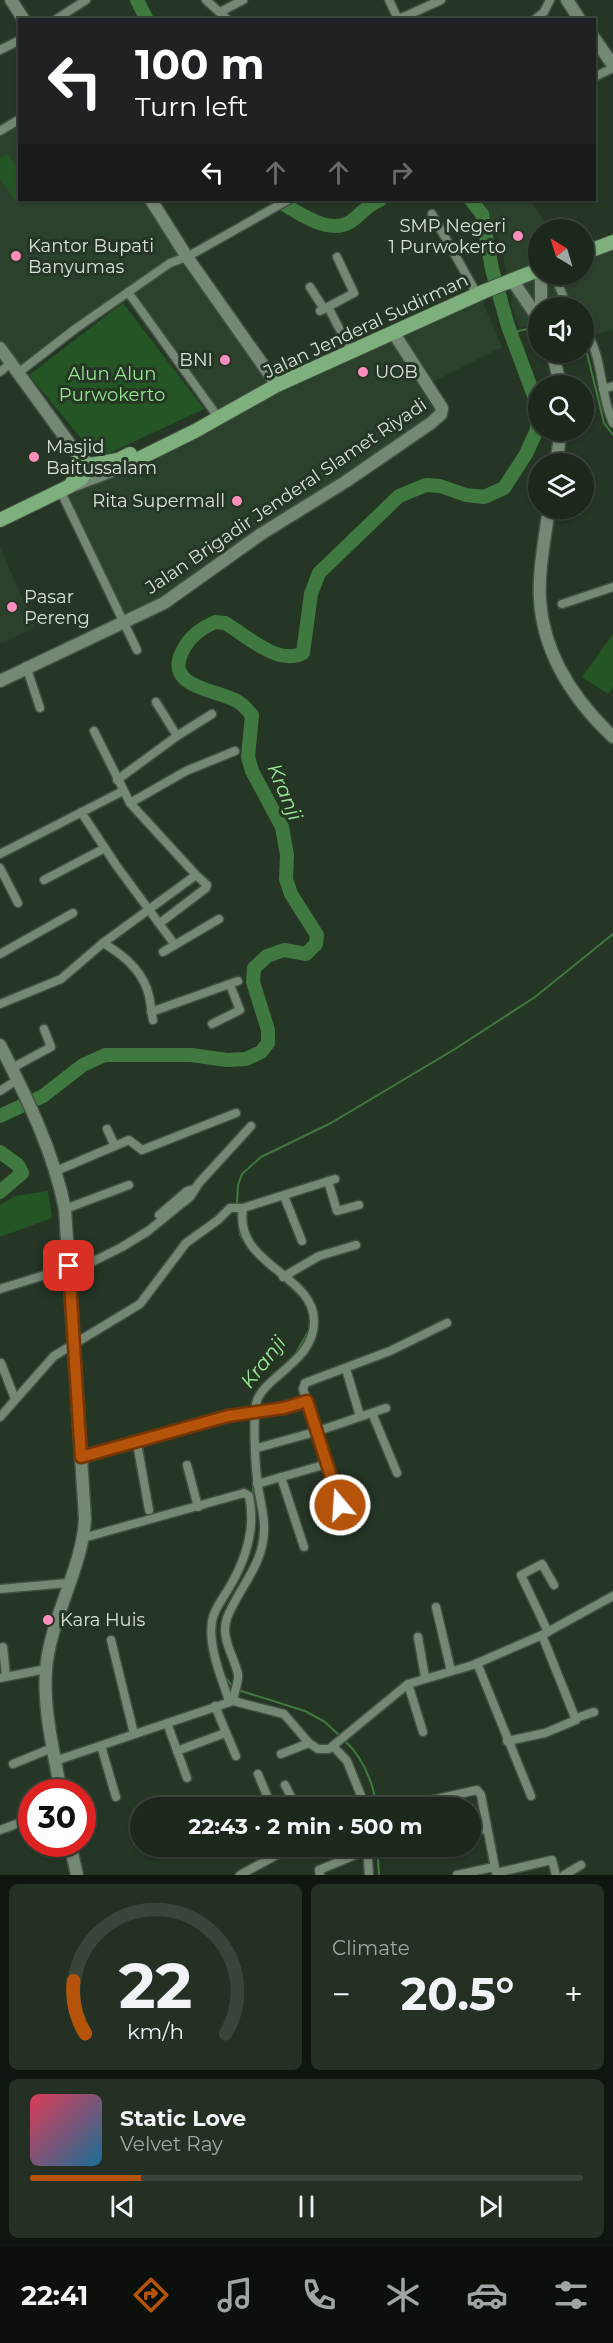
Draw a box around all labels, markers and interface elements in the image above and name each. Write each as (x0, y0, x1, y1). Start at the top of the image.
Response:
text: 100 m (135, 38, 264, 90)
icon: left (36, 42, 114, 120)
text: Turn left (135, 90, 248, 123)
icon: left (196, 156, 229, 189)
icon: ahead (259, 156, 292, 189)
icon: ahead (322, 156, 355, 189)
icon: right (385, 156, 418, 189)
place label: SMP Negeri 1 Purwokerto (388, 215, 506, 258)
north arrow (528, 219, 594, 285)
map controls (528, 219, 594, 519)
marker: SMP Negeri 1 Purwokerto (511, 229, 525, 243)
place label: Kantor Bupati Banyumas (28, 235, 154, 278)
marker: Kantor Bupati Banyumas (9, 249, 23, 263)
street label: Jalan Jenderal Sudirman (259, 269, 472, 384)
button: sound (528, 297, 594, 363)
place label: BNI (179, 349, 213, 371)
marker: BNI (218, 353, 232, 367)
place label: UOB (375, 361, 418, 383)
park label: Alun Alun Purwokerto (59, 363, 165, 406)
marker: UOB (356, 365, 370, 379)
button: search (528, 375, 594, 441)
street label: Jalan Brigadir Jenderal Slamet Riyadi (140, 393, 431, 599)
place label: Masjid Baitussalam (46, 436, 157, 479)
marker: Masjid Baitussalam (27, 450, 41, 464)
button: layers (528, 453, 594, 519)
place label: Rita Supermall (92, 490, 225, 512)
marker: Rita Supermall (230, 494, 244, 508)
place label: Pasar Pereng (24, 586, 90, 629)
marker: Pasar Pereng (5, 600, 19, 614)
water label: Kranji (262, 760, 308, 825)
pin (43, 1240, 94, 1291)
icon: arrive (52, 1249, 85, 1282)
water label: Kranji (235, 1331, 291, 1393)
position arrow (308, 1473, 372, 1537)
place label: Kara Huis (60, 1609, 146, 1631)
marker: Kara Huis (41, 1613, 55, 1627)
speed limit sign: 30 (18, 1779, 96, 1857)
text: 22:43 · 2 min · 500 m (188, 1813, 423, 1840)
text: Climate (332, 1936, 410, 1960)
text: 22 (119, 1948, 192, 2024)
text: 20.5° (401, 1966, 514, 2021)
text: − (332, 1974, 351, 2014)
text: + (564, 1974, 583, 2014)
text: km/h (127, 2018, 184, 2044)
text: Static Love (120, 2105, 246, 2132)
text: Velvet Ray (120, 2132, 223, 2156)
icon: previous (106, 2190, 139, 2223)
icon: pause (290, 2190, 323, 2223)
icon: next (474, 2190, 507, 2223)
icon: directions (130, 2274, 172, 2316)
icon: music (214, 2274, 256, 2316)
icon: phone (298, 2274, 340, 2316)
icon: climate (382, 2274, 424, 2316)
icon: car (466, 2274, 508, 2316)
icon: filters (550, 2274, 592, 2316)
text: 22:41 (21, 2279, 88, 2312)

